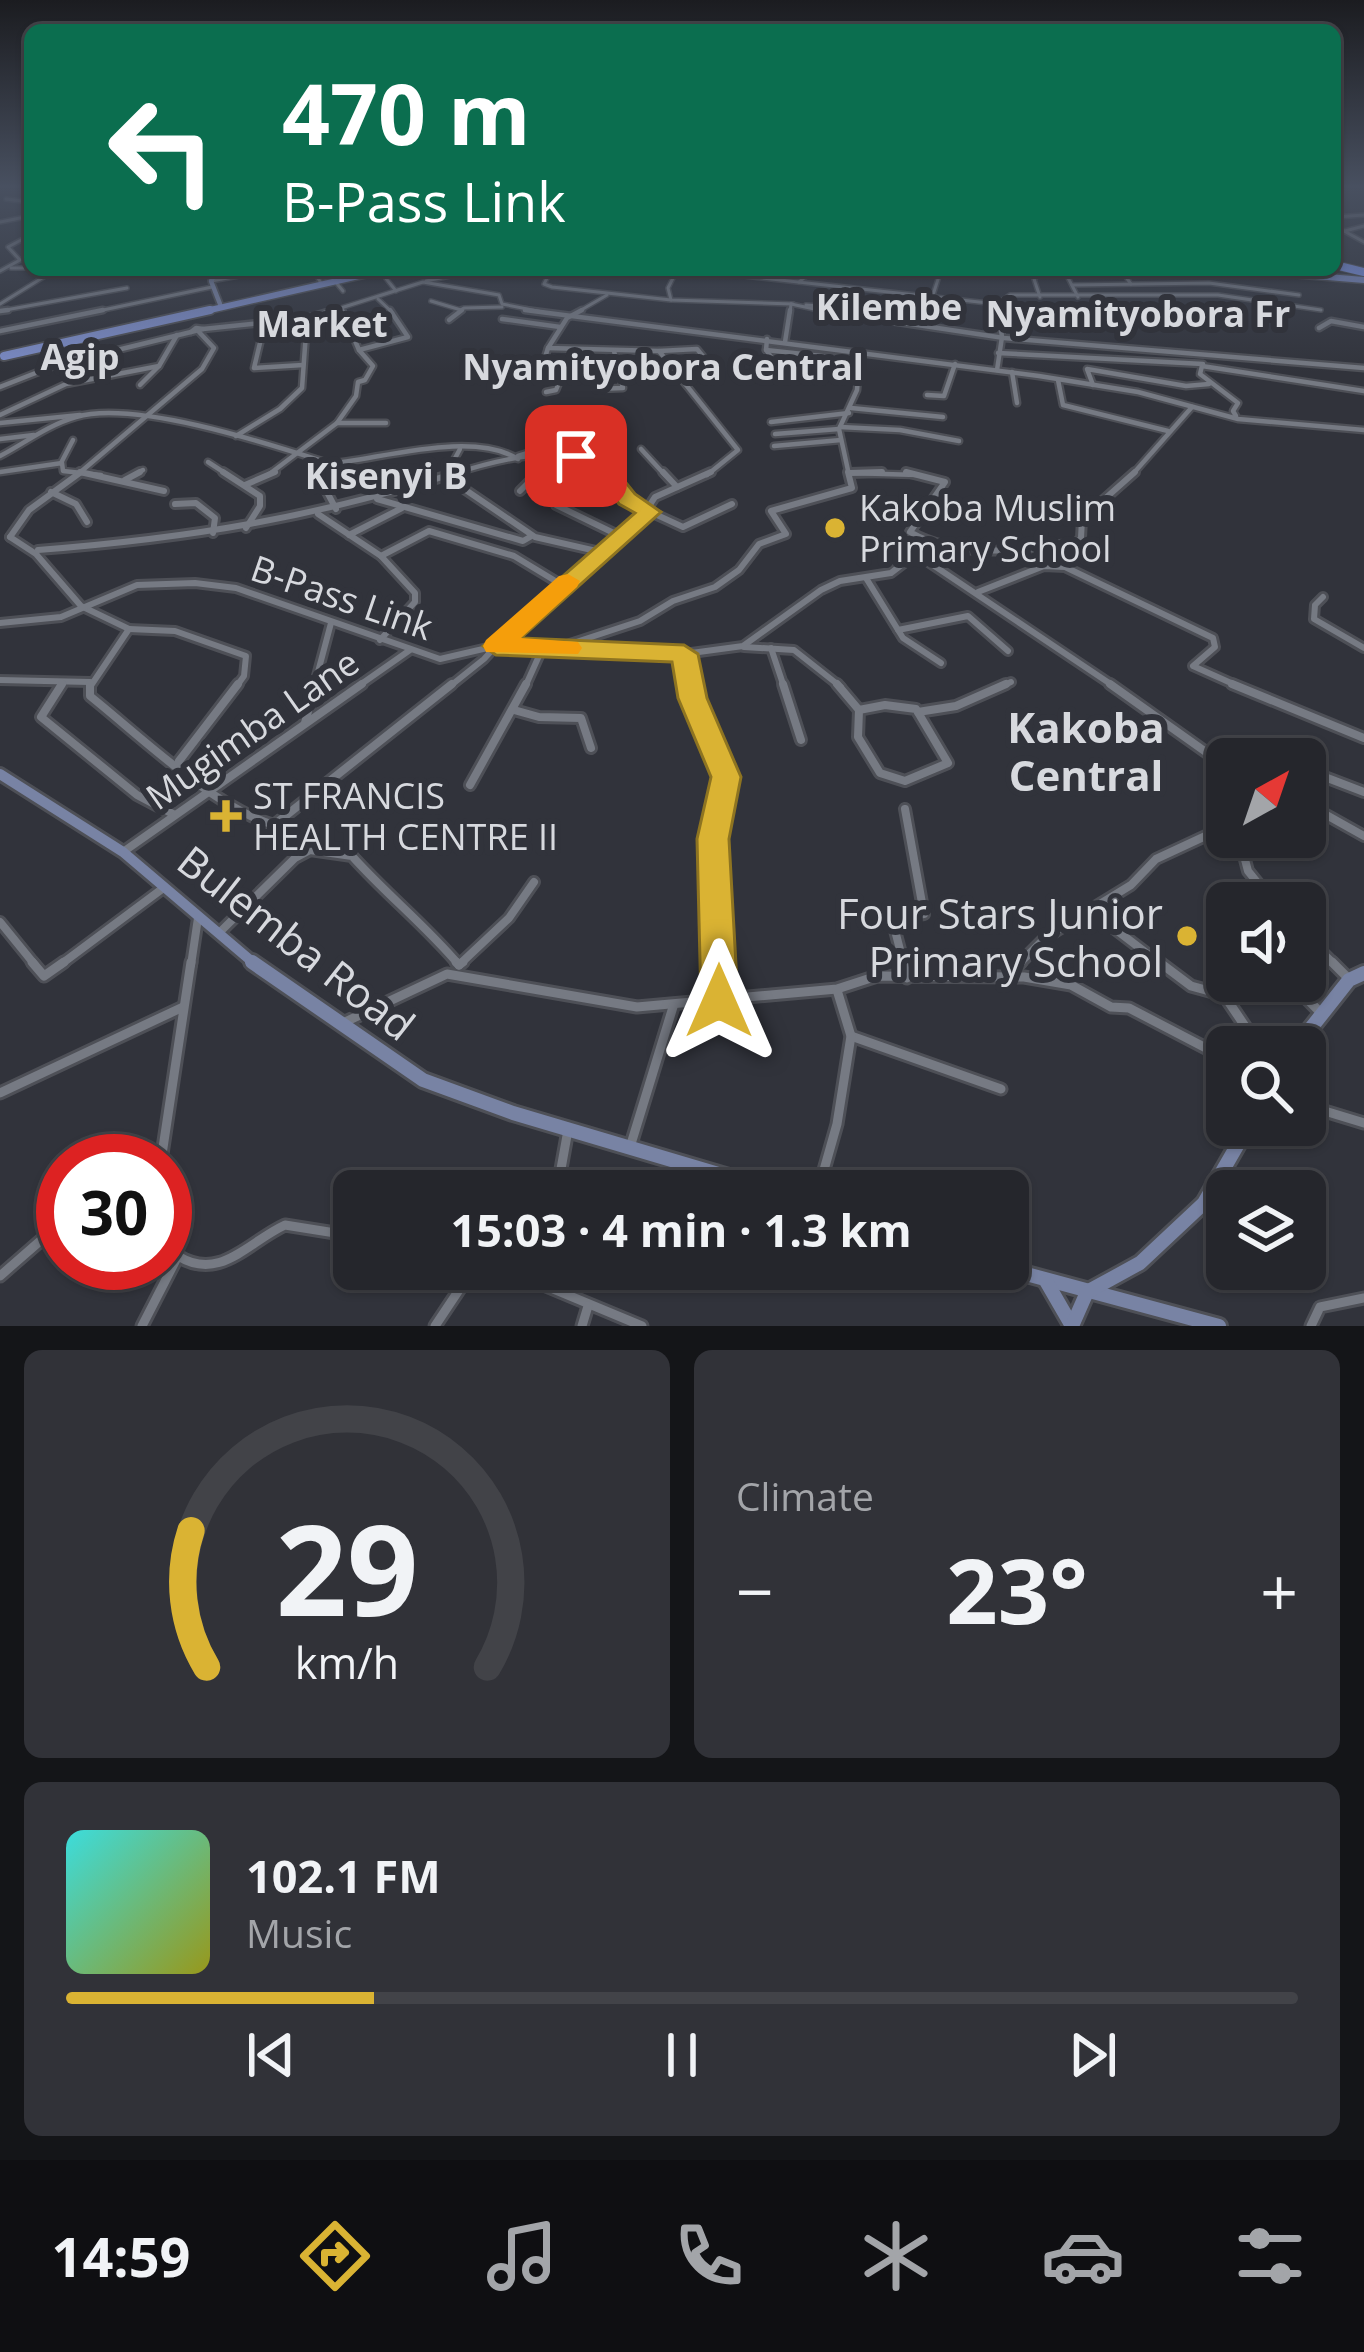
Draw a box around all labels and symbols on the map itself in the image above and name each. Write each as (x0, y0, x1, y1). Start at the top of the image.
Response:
district label: Kilembe (816, 282, 962, 331)
district label: Nyamityobora Fr (986, 289, 1290, 338)
district label: Market (256, 299, 388, 348)
district label: Agip (41, 332, 119, 381)
district label: Nyamityobora Central (462, 342, 864, 391)
pin (525, 405, 627, 507)
district label: Kisenyi B (305, 451, 467, 500)
place label: Kakoba Muslim Primary School (859, 483, 1116, 573)
marker: Kakoba Muslim Primary School (822, 515, 848, 541)
street label: B-Pass Link (245, 543, 439, 651)
street label: Mugimba Lane (136, 638, 368, 820)
district label: Kakoba Central (1007, 698, 1165, 803)
north arrow (1206, 738, 1326, 858)
place label: ST FRANCIS HEALTH CENTRE II (253, 771, 558, 861)
marker: ST FRANCIS HEALTH CENTRE II (210, 800, 242, 832)
street label: Bulemba Road (167, 831, 427, 1053)
place label: Four Stars Junior Primary School (837, 884, 1163, 989)
marker: Four Stars Junior Primary School (1174, 923, 1200, 949)
position arrow (656, 938, 782, 1064)
speed limit sign: 30 (36, 1134, 192, 1290)

